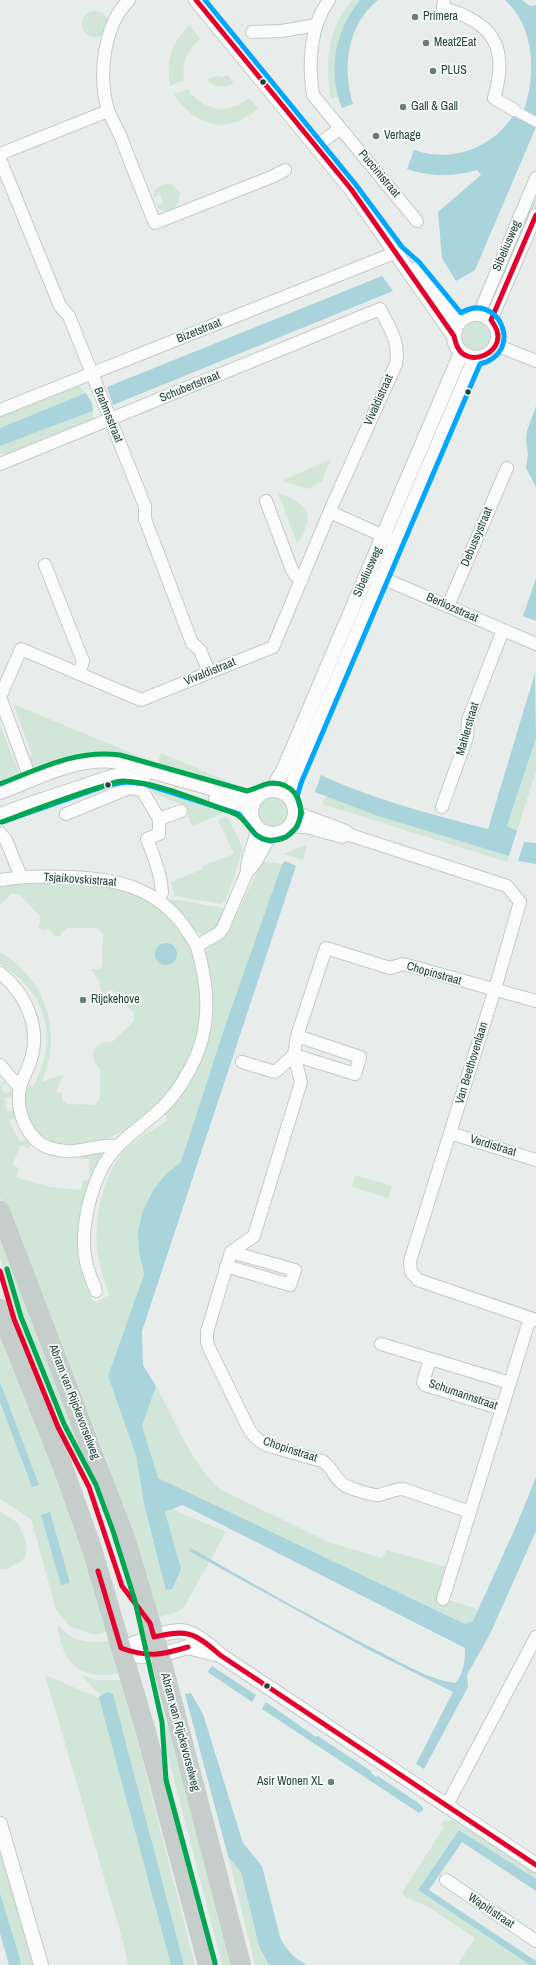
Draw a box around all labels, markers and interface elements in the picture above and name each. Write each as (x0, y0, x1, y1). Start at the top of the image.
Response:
place label: Primera (423, 10, 458, 24)
marker: Primera (410, 12, 420, 22)
place label: Meat2Eat (434, 36, 476, 50)
marker: Meat2Eat (421, 38, 431, 48)
place label: PLUS (441, 64, 467, 78)
marker: PLUS (428, 66, 438, 76)
unlabelled marker (258, 77, 268, 87)
place label: Gall & Gall (411, 100, 458, 114)
marker: Gall & Gall (398, 102, 408, 112)
place label: Verhage (384, 129, 421, 143)
marker: Verhage (371, 131, 381, 141)
street label: Puccinistraat (355, 147, 403, 201)
street label: Sibeliusweg (490, 219, 524, 273)
street label: Bizetstraat (174, 316, 224, 346)
street label: Schubertstraat (158, 368, 222, 406)
street label: Vivaldistraat (361, 372, 397, 428)
street label: Brahmsstraat (90, 385, 126, 445)
unlabelled marker (463, 387, 473, 397)
street label: Debussystraat (458, 505, 496, 569)
street label: Sibeliusweg (351, 545, 385, 599)
street label: Berliozstraat (424, 590, 480, 626)
street label: Vivaldistraat (182, 655, 238, 689)
street label: Mahlerstraat (454, 701, 482, 757)
unlabelled marker (103, 780, 113, 790)
street label: Tsjaikovskistraat (43, 870, 117, 890)
street label: Chopinstraat (405, 959, 463, 989)
place label: Rijckehove (91, 993, 140, 1007)
marker: Rijckehove (78, 995, 88, 1005)
street label: Van Beethovenlaan (453, 1020, 491, 1106)
street label: Verdistraat (468, 1132, 518, 1160)
street label: Abram van Rijckevorselweg (45, 1342, 103, 1462)
street label: Schumannstraat (427, 1377, 499, 1413)
street label: Chopinstraat (261, 1434, 319, 1466)
street label: Abram van Rijckevorselweg (157, 1671, 203, 1793)
unlabelled marker (262, 1681, 272, 1691)
place label: Asir Wonen XL (257, 1775, 323, 1789)
marker: Asir Wonen XL (326, 1777, 336, 1787)
street label: Wapitistraat (465, 1890, 517, 1932)

